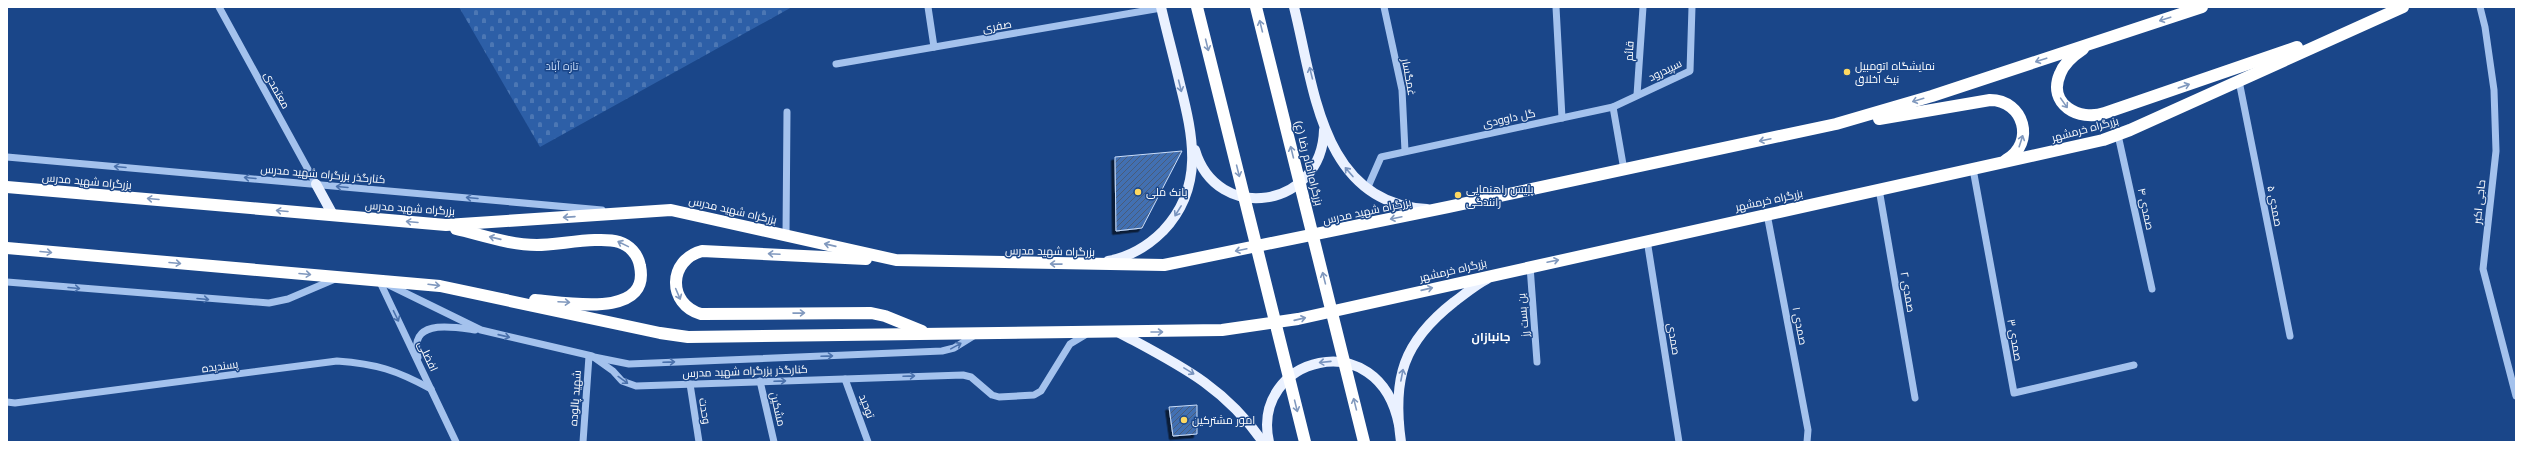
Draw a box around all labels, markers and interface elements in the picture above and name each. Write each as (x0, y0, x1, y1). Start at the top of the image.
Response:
one-way arrow (2158, 16, 2171, 23)
street label: صفری (982, 18, 1013, 35)
one-way arrow (1257, 19, 1264, 32)
one-way arrow (1203, 38, 1211, 51)
street label: قائم (1622, 41, 1638, 61)
street label: غمگسار (1399, 57, 1418, 97)
street label: سپیدرود (1646, 57, 1684, 84)
one-way arrow (2035, 57, 2048, 64)
park label: تازه آباد (545, 60, 579, 73)
place label: نمایشگاه اتومبیل نیک اخلاق (1855, 60, 1935, 86)
one-way arrow (1306, 67, 1314, 80)
marker: نمایشگاه اتومبیل نیک اخلاق (1842, 67, 1852, 77)
street label: معتمدی (261, 69, 292, 111)
one-way arrow (1177, 79, 1185, 92)
one-way arrow (2177, 82, 2190, 89)
one-way arrow (1912, 97, 1924, 105)
one-way arrow (2060, 97, 2068, 108)
street label: گل داوودی (1482, 107, 1537, 130)
street label: بزرگراه خرمشهر (2049, 114, 2120, 145)
street label: بزرگراه امام رضا (ع) (1291, 119, 1325, 207)
one-way arrow (2018, 134, 2025, 147)
one-way arrow (1759, 136, 1772, 144)
one-way arrow (1288, 146, 1296, 159)
one-way arrow (114, 163, 127, 170)
street label: کنارگذر بزرگراه شهید مدرس (260, 163, 386, 186)
one-way arrow (1235, 164, 1242, 177)
one-way arrow (1345, 167, 1354, 178)
street label: بزرگراه شهید مدرس (42, 171, 132, 192)
one-way arrow (244, 175, 257, 182)
street label: حاجی اکبر (2471, 179, 2488, 226)
one-way arrow (336, 183, 349, 190)
place label: پلیس راهنمایی رانندگی (1466, 183, 1534, 209)
street label: صمدی ۵ (2264, 185, 2285, 228)
place label: بانک ملی (1146, 186, 1187, 199)
marker: بانک ملی (1133, 187, 1143, 197)
street label: بزرگراه خرمشهر (1733, 187, 1804, 214)
street label: صمدی ۴ (2135, 187, 2156, 231)
marker: پلیس راهنمایی رانندگی (1453, 190, 1463, 200)
street label: بزرگراه شهید مدرس (688, 194, 778, 227)
one-way arrow (466, 195, 479, 202)
one-way arrow (147, 196, 160, 203)
street label: بزرگراه شهید مدرس (1322, 196, 1413, 227)
street label: بزرگراه شهید مدرس (365, 199, 455, 218)
one-way arrow (1173, 205, 1181, 217)
one-way arrow (276, 207, 289, 214)
one-way arrow (563, 214, 576, 221)
one-way arrow (1389, 214, 1402, 222)
one-way arrow (406, 219, 419, 226)
one-way arrow (489, 233, 502, 241)
one-way arrow (617, 240, 629, 248)
one-way arrow (824, 241, 837, 248)
street label: بزرگراه شهید مدرس (1005, 244, 1095, 259)
one-way arrow (1235, 247, 1248, 255)
one-way arrow (39, 248, 52, 255)
one-way arrow (768, 250, 781, 258)
street label: بزرگراه خرمشهر (1417, 256, 1488, 285)
one-way arrow (1547, 256, 1560, 264)
one-way arrow (168, 259, 181, 266)
one-way arrow (1050, 260, 1063, 268)
one-way arrow (298, 270, 311, 278)
street label: صمدی ۲ (1898, 271, 1917, 313)
one-way arrow (1319, 272, 1327, 285)
one-way arrow (427, 282, 440, 289)
one-way arrow (67, 284, 80, 291)
one-way arrow (1420, 285, 1433, 293)
one-way arrow (675, 288, 682, 300)
street label: بن بست رز (1515, 292, 1532, 338)
one-way arrow (196, 295, 209, 302)
one-way arrow (557, 298, 570, 305)
street label: صمدی ۱ (1789, 306, 1810, 346)
one-way arrow (393, 309, 400, 321)
one-way arrow (792, 309, 805, 317)
one-way arrow (1293, 314, 1306, 322)
street label: صمدی ۳ (2004, 318, 2025, 362)
street label: صمدی (1665, 322, 1682, 356)
one-way arrow (1150, 328, 1163, 336)
district label: جانبازان (1472, 330, 1511, 345)
one-way arrow (497, 332, 510, 340)
street label: افضلی (415, 339, 440, 374)
one-way arrow (950, 342, 962, 350)
one-way arrow (820, 352, 833, 360)
street label: پسندیده (201, 357, 239, 375)
one-way arrow (662, 358, 675, 366)
one-way arrow (1319, 358, 1332, 366)
street label: کنارگذر بزرگراه شهید مدرس (682, 363, 808, 380)
one-way arrow (1183, 367, 1195, 375)
one-way arrow (1398, 369, 1406, 382)
street label: شهید پالوده (567, 370, 584, 426)
one-way arrow (903, 373, 916, 380)
one-way arrow (618, 376, 629, 384)
one-way arrow (773, 377, 786, 385)
street label: مشکین (767, 391, 788, 427)
street label: توحید (856, 392, 877, 420)
street label: وحدت (696, 397, 713, 425)
one-way arrow (1351, 398, 1358, 411)
one-way arrow (1293, 399, 1301, 412)
place label: امور مشترکین (1192, 414, 1255, 427)
marker: امور مشترکین (1179, 415, 1189, 425)

